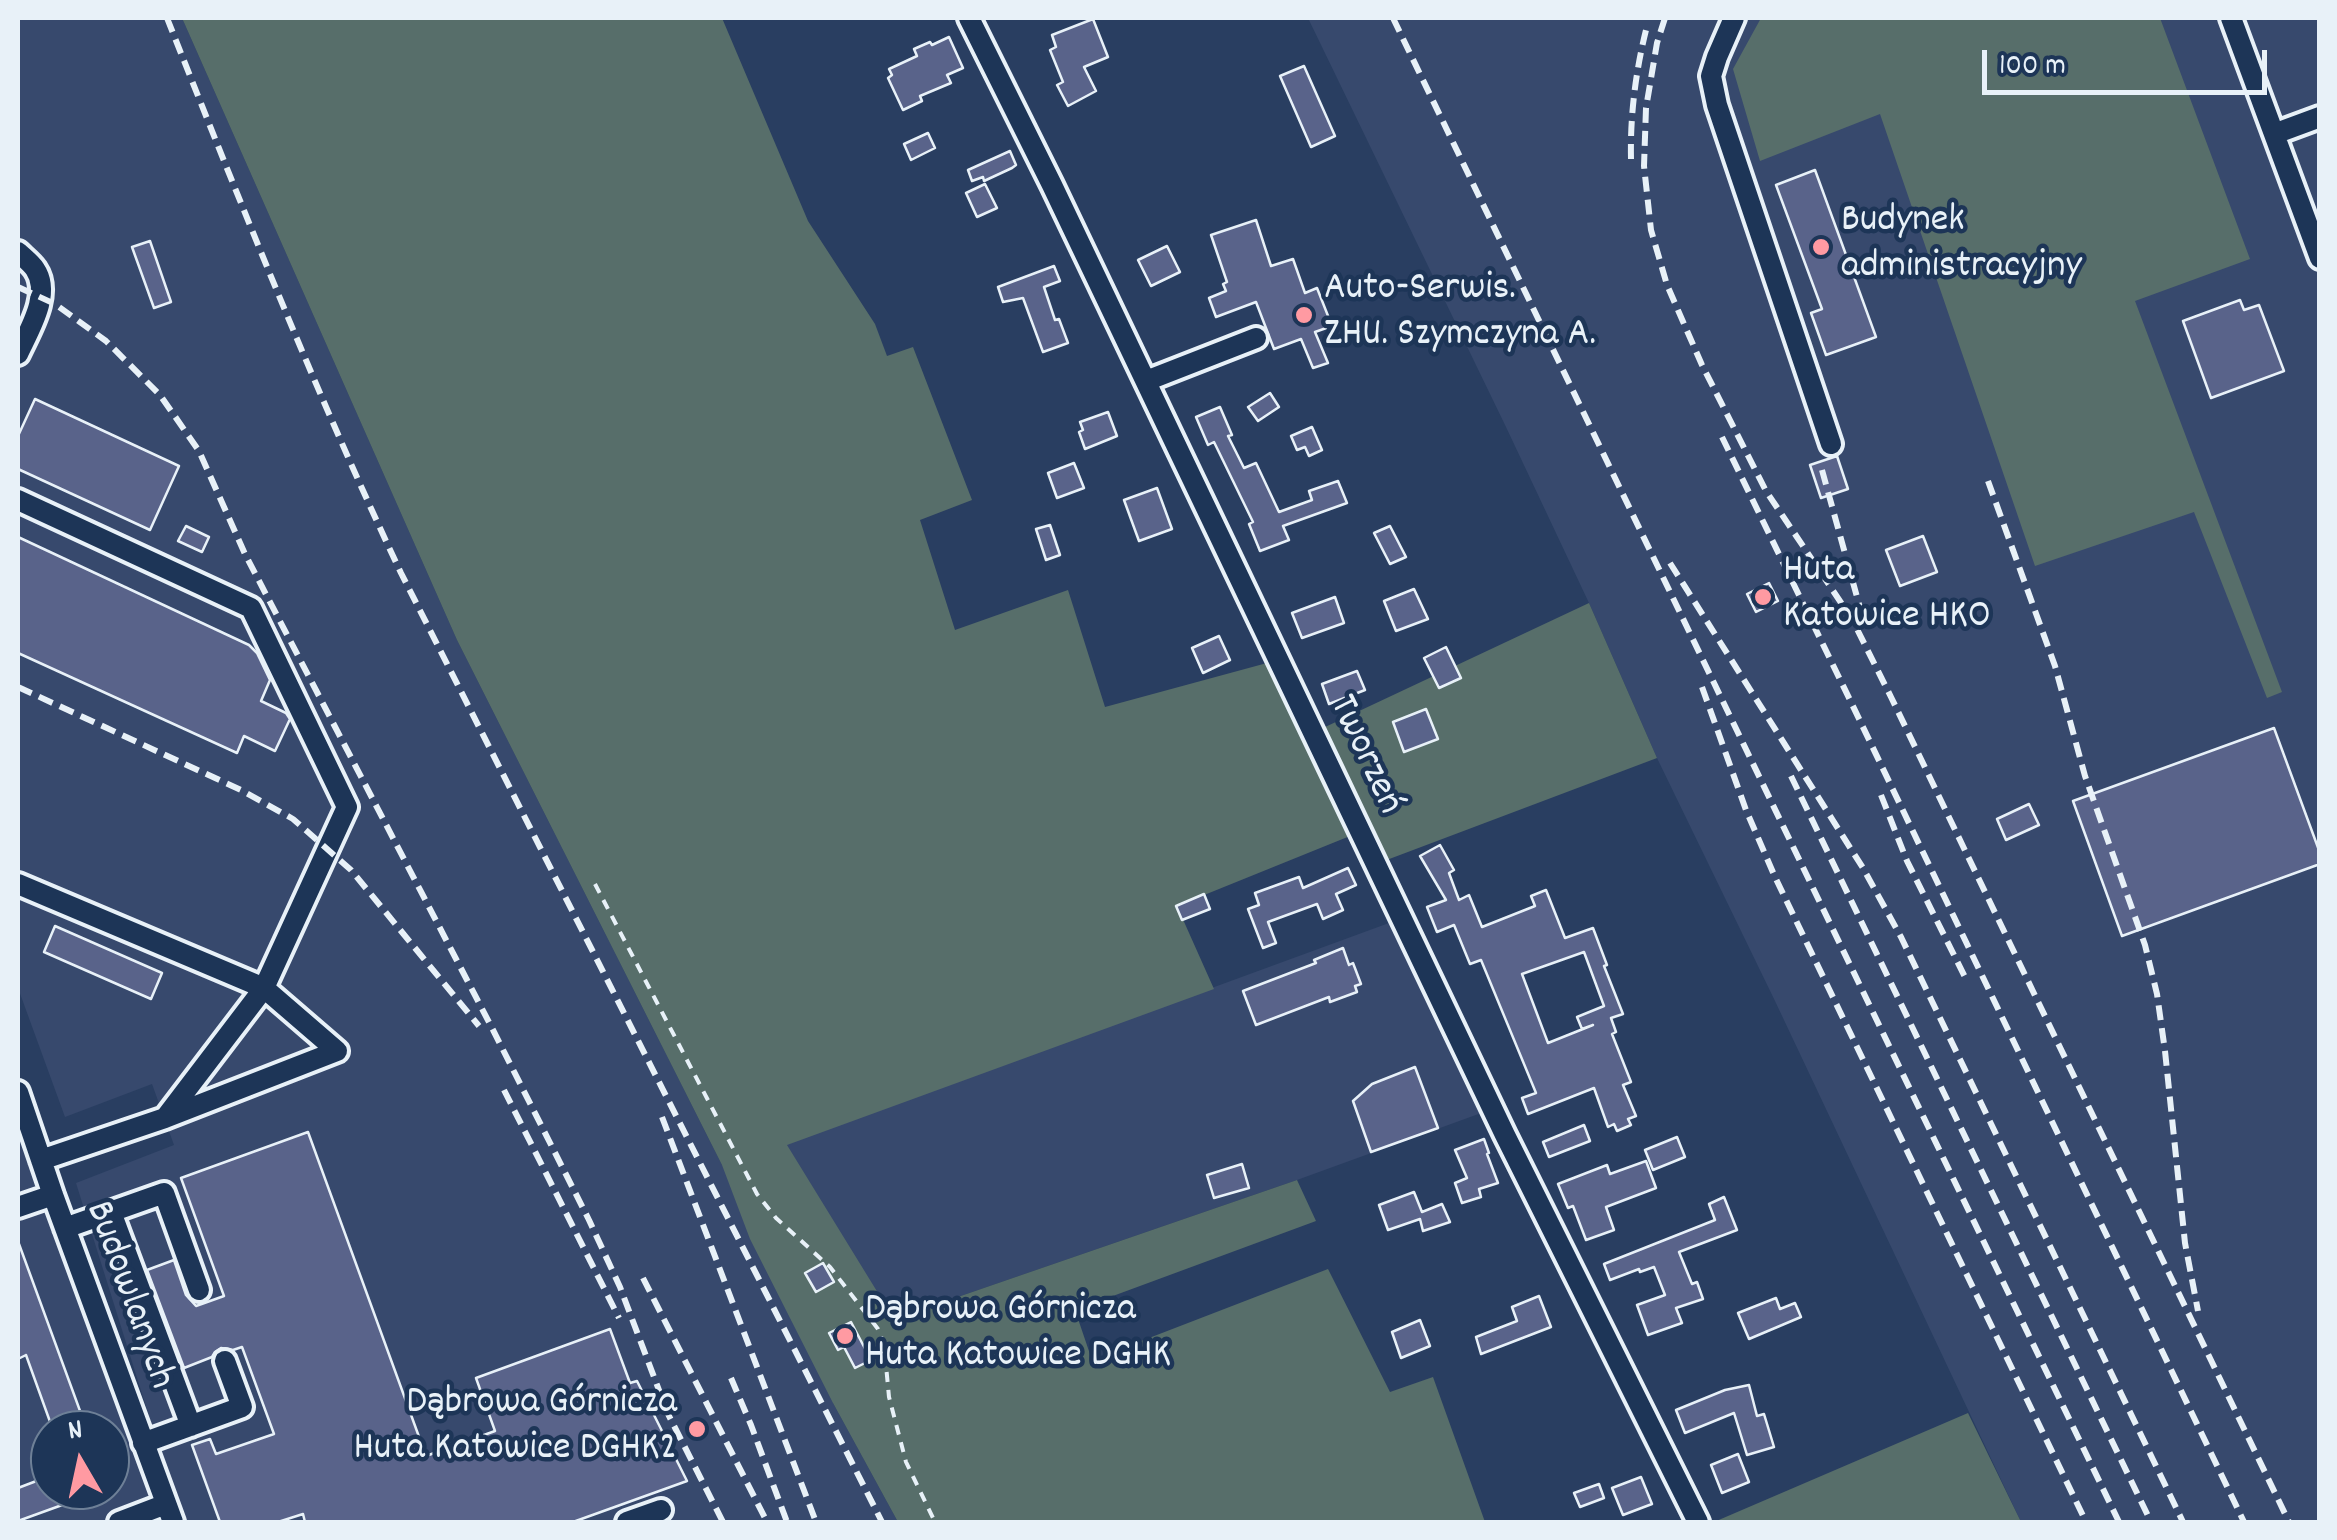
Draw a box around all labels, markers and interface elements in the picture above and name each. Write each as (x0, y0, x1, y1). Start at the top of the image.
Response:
scale bar (1987, 30, 2272, 92)
text: 100 m (1999, 46, 2066, 89)
place label: Budynek administracyjny (1841, 200, 2082, 294)
marker: Budynek administracyjny (1810, 236, 1832, 258)
place label: Auto-Serwis. ZHU. Szymczyna A. (1324, 268, 1596, 362)
marker: Auto-Serwis. ZHU. Szymczyna A. (1293, 304, 1315, 326)
place label: Huta Katowice HKO (1783, 550, 1991, 644)
marker: Huta Katowice HKO (1752, 586, 1774, 608)
street label: Tworzeń (1315, 689, 1411, 823)
street label: Budowlanych (71, 1196, 183, 1396)
place label: Dąbrowa Górnicza Huta Katowice DGHK (865, 1289, 1171, 1383)
marker: Dąbrowa Górnicza Huta Katowice DGHK (834, 1325, 856, 1347)
place label: Dąbrowa Górnicza Huta Katowice DGHK2 (354, 1382, 677, 1476)
north arrow (30, 1410, 130, 1510)
text: N (66, 1412, 86, 1453)
marker: Dąbrowa Górnicza Huta Katowice DGHK2 (686, 1418, 708, 1440)

